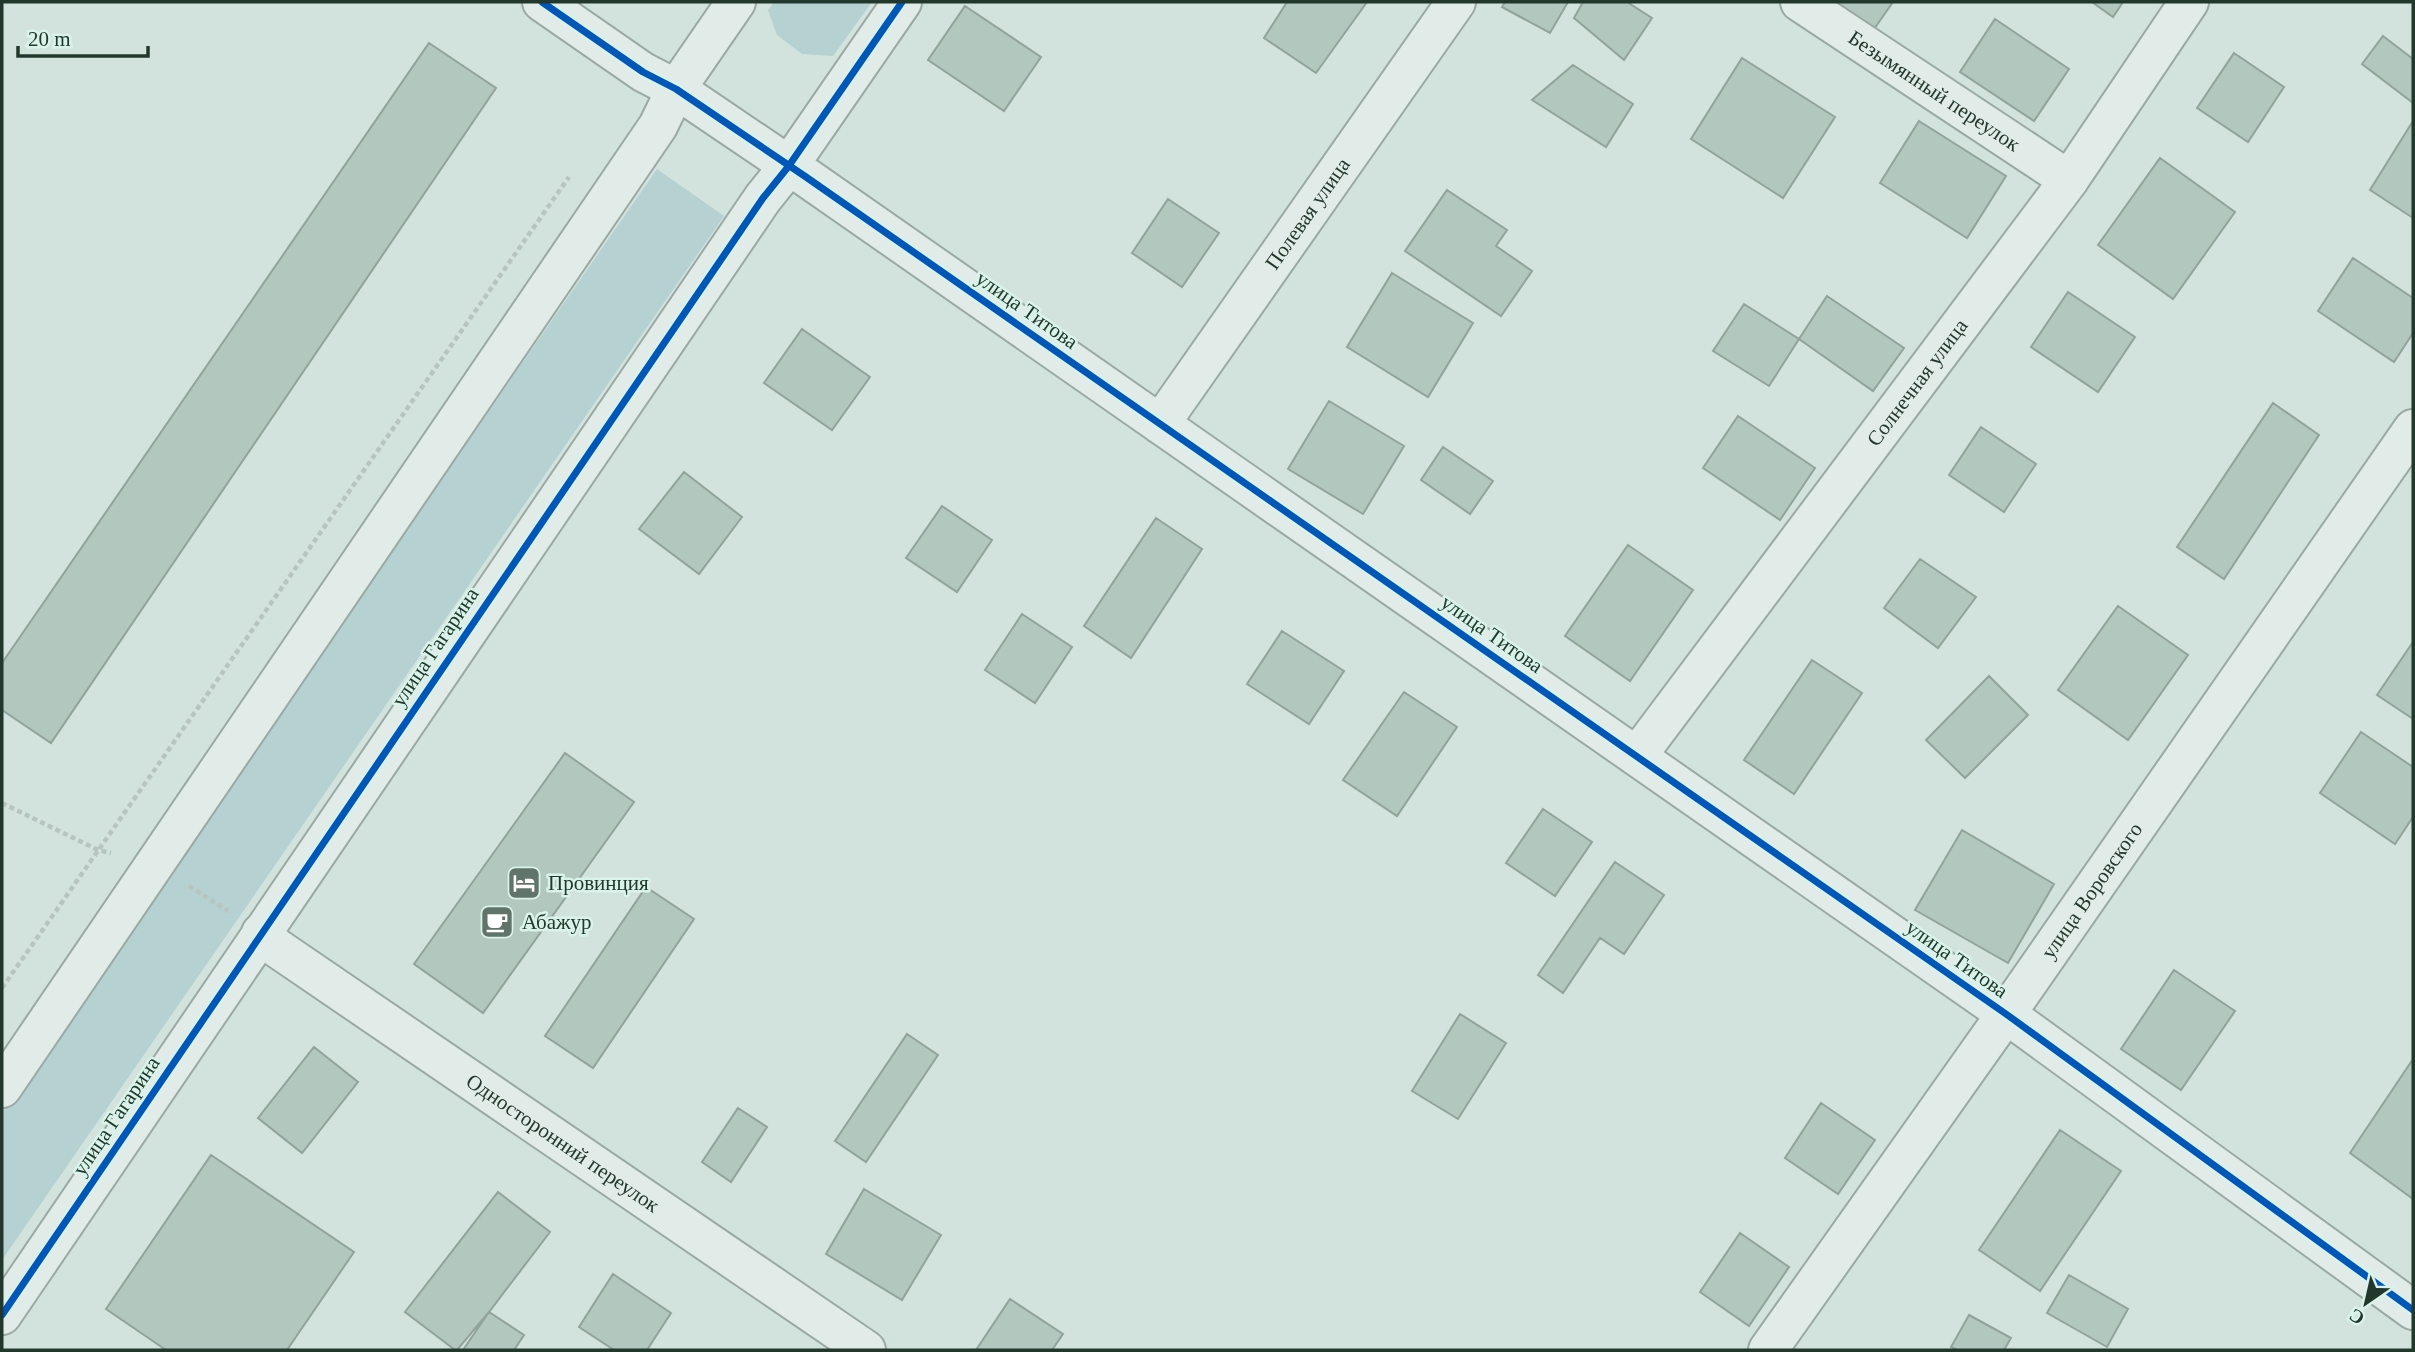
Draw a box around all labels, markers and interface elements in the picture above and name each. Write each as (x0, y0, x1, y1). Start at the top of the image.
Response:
scale bar (18, 14, 147, 58)
street label: Безымянный переулок (1844, 25, 2025, 157)
text: 20 m (28, 27, 71, 51)
street label: Полевая улица (1260, 153, 1355, 274)
street label: улица Титова (971, 266, 1083, 354)
street label: Солнечная улица (1862, 314, 1973, 451)
street label: улица Гагарина (386, 582, 484, 711)
street label: улица Титова (1436, 590, 1548, 678)
street label: улица Воровского (2036, 818, 2147, 963)
hotel icon: Провинция (505, 864, 543, 902)
place label: Провинция (548, 871, 649, 895)
cafe icon: Абажур (478, 903, 516, 941)
place label: Абажур (522, 910, 592, 934)
street label: улица Титова (1901, 915, 2013, 1003)
street label: улица Гагарина (67, 1051, 165, 1180)
street label: Односторонний переулок (462, 1069, 665, 1218)
north arrow (2331, 1268, 2401, 1338)
text: С (2345, 1304, 2368, 1329)

